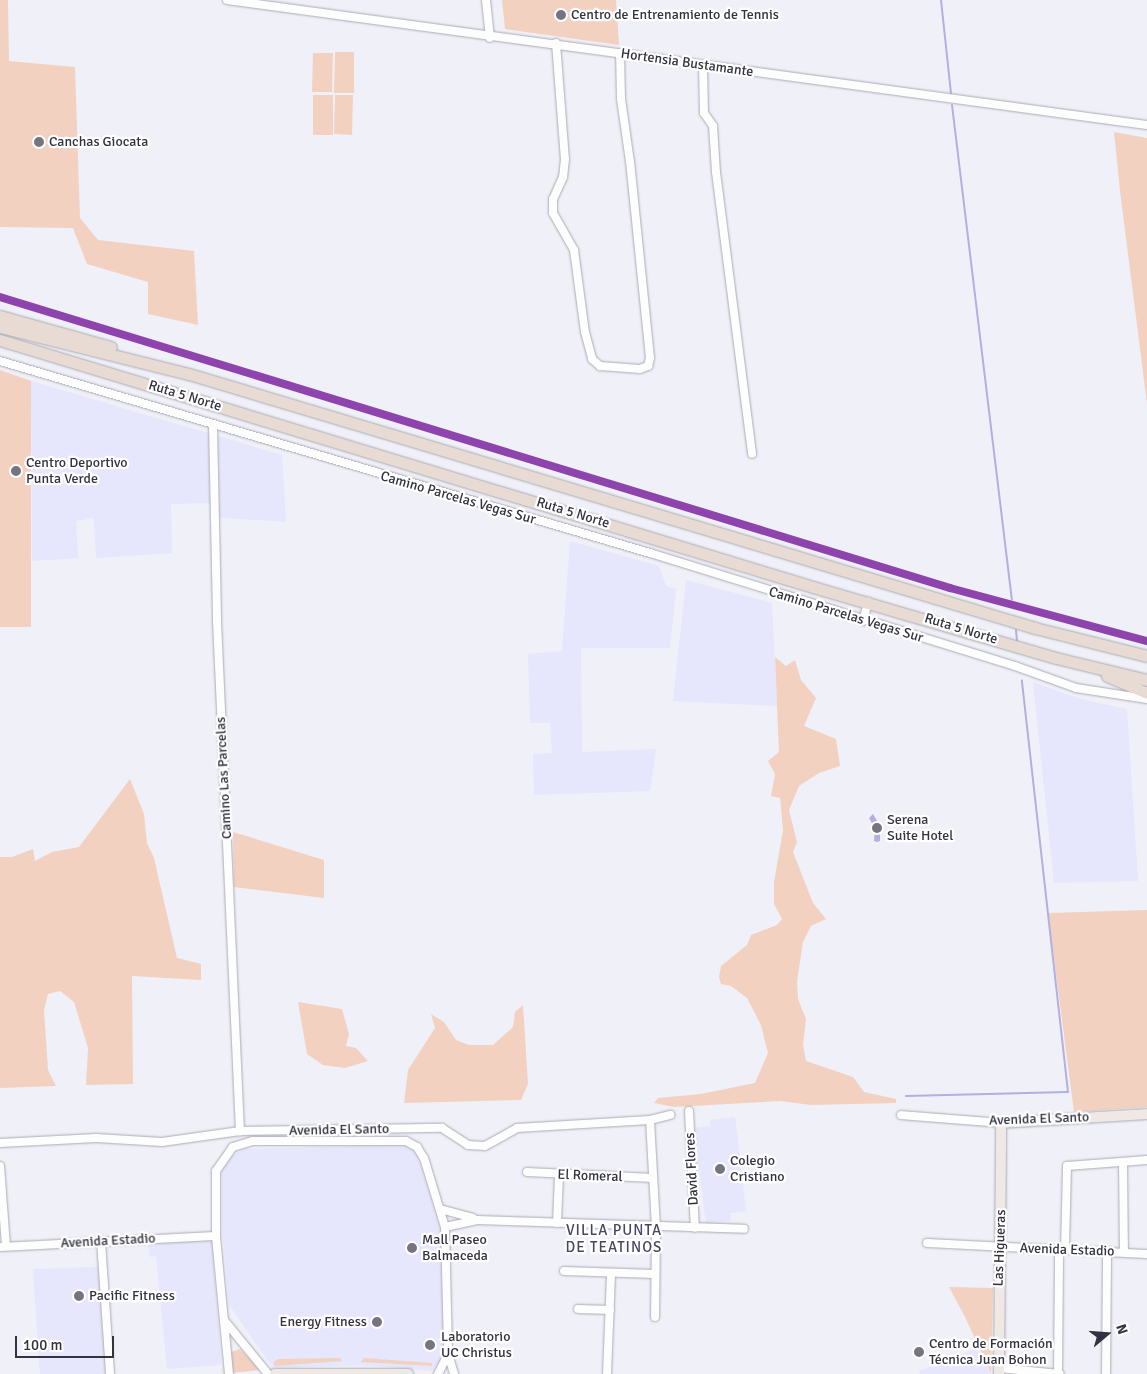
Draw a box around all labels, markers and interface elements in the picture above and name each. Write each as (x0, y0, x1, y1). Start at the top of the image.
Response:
place label: Centro de Entrenamiento de Tennis (571, 7, 779, 23)
marker: Centro de Entrenamiento de Tennis (555, 9, 567, 21)
street label: Hortensia Bustamante (620, 45, 754, 81)
place label: Canchas Giocata (49, 134, 148, 150)
marker: Canchas Giocata (33, 136, 45, 148)
street label: Ruta 5 Norte (146, 377, 224, 415)
place label: Centro Deportivo Punta Verde (26, 455, 127, 488)
marker: Centro Deportivo Punta Verde (10, 465, 22, 477)
street label: Camino Parcelas Vegas Sur (378, 468, 538, 528)
street label: Ruta 5 Norte (534, 494, 612, 532)
street label: Camino Parcelas Vegas Sur (767, 583, 925, 647)
street label: Ruta 5 Norte (922, 610, 1000, 648)
street label: Camino Las Parcelas (212, 716, 236, 840)
place label: Serena Suite Hotel (887, 812, 953, 844)
marker: Serena Suite Hotel (871, 822, 883, 834)
street label: Avenida El Santo (989, 1109, 1089, 1129)
street label: Avenida El Santo (289, 1121, 389, 1139)
street label: David Flores (682, 1132, 702, 1206)
place label: Colegio Cristiano (730, 1153, 785, 1186)
marker: Colegio Cristiano (714, 1163, 726, 1175)
street label: El Romeral (557, 1166, 623, 1186)
street label: Las Higueras (990, 1209, 1010, 1287)
district label: VILLA PUNTA DE TEATINOS (564, 1221, 664, 1256)
street label: Avenida Estadio (60, 1230, 156, 1252)
place label: Mall Paseo Balmaceda (422, 1232, 488, 1264)
street label: Avenida Estadio (1019, 1240, 1115, 1260)
marker: Mall Paseo Balmaceda (406, 1242, 418, 1254)
place label: Pacific Fitness (89, 1288, 175, 1304)
marker: Pacific Fitness (73, 1290, 85, 1302)
north arrow (1082, 1309, 1132, 1359)
place label: Energy Fitness (280, 1314, 367, 1330)
marker: Energy Fitness (371, 1316, 383, 1328)
text: N (1112, 1322, 1131, 1336)
scale bar (18, 1326, 116, 1358)
place label: Laboratorio UC Christus (441, 1329, 512, 1361)
text: 100 m (23, 1336, 63, 1354)
place label: Centro de Formación Técnica Juan Bohon (929, 1336, 1053, 1368)
marker: Laboratorio UC Christus (423, 1338, 437, 1352)
marker: Centro de Formación Técnica Juan Bohon (913, 1346, 925, 1358)

